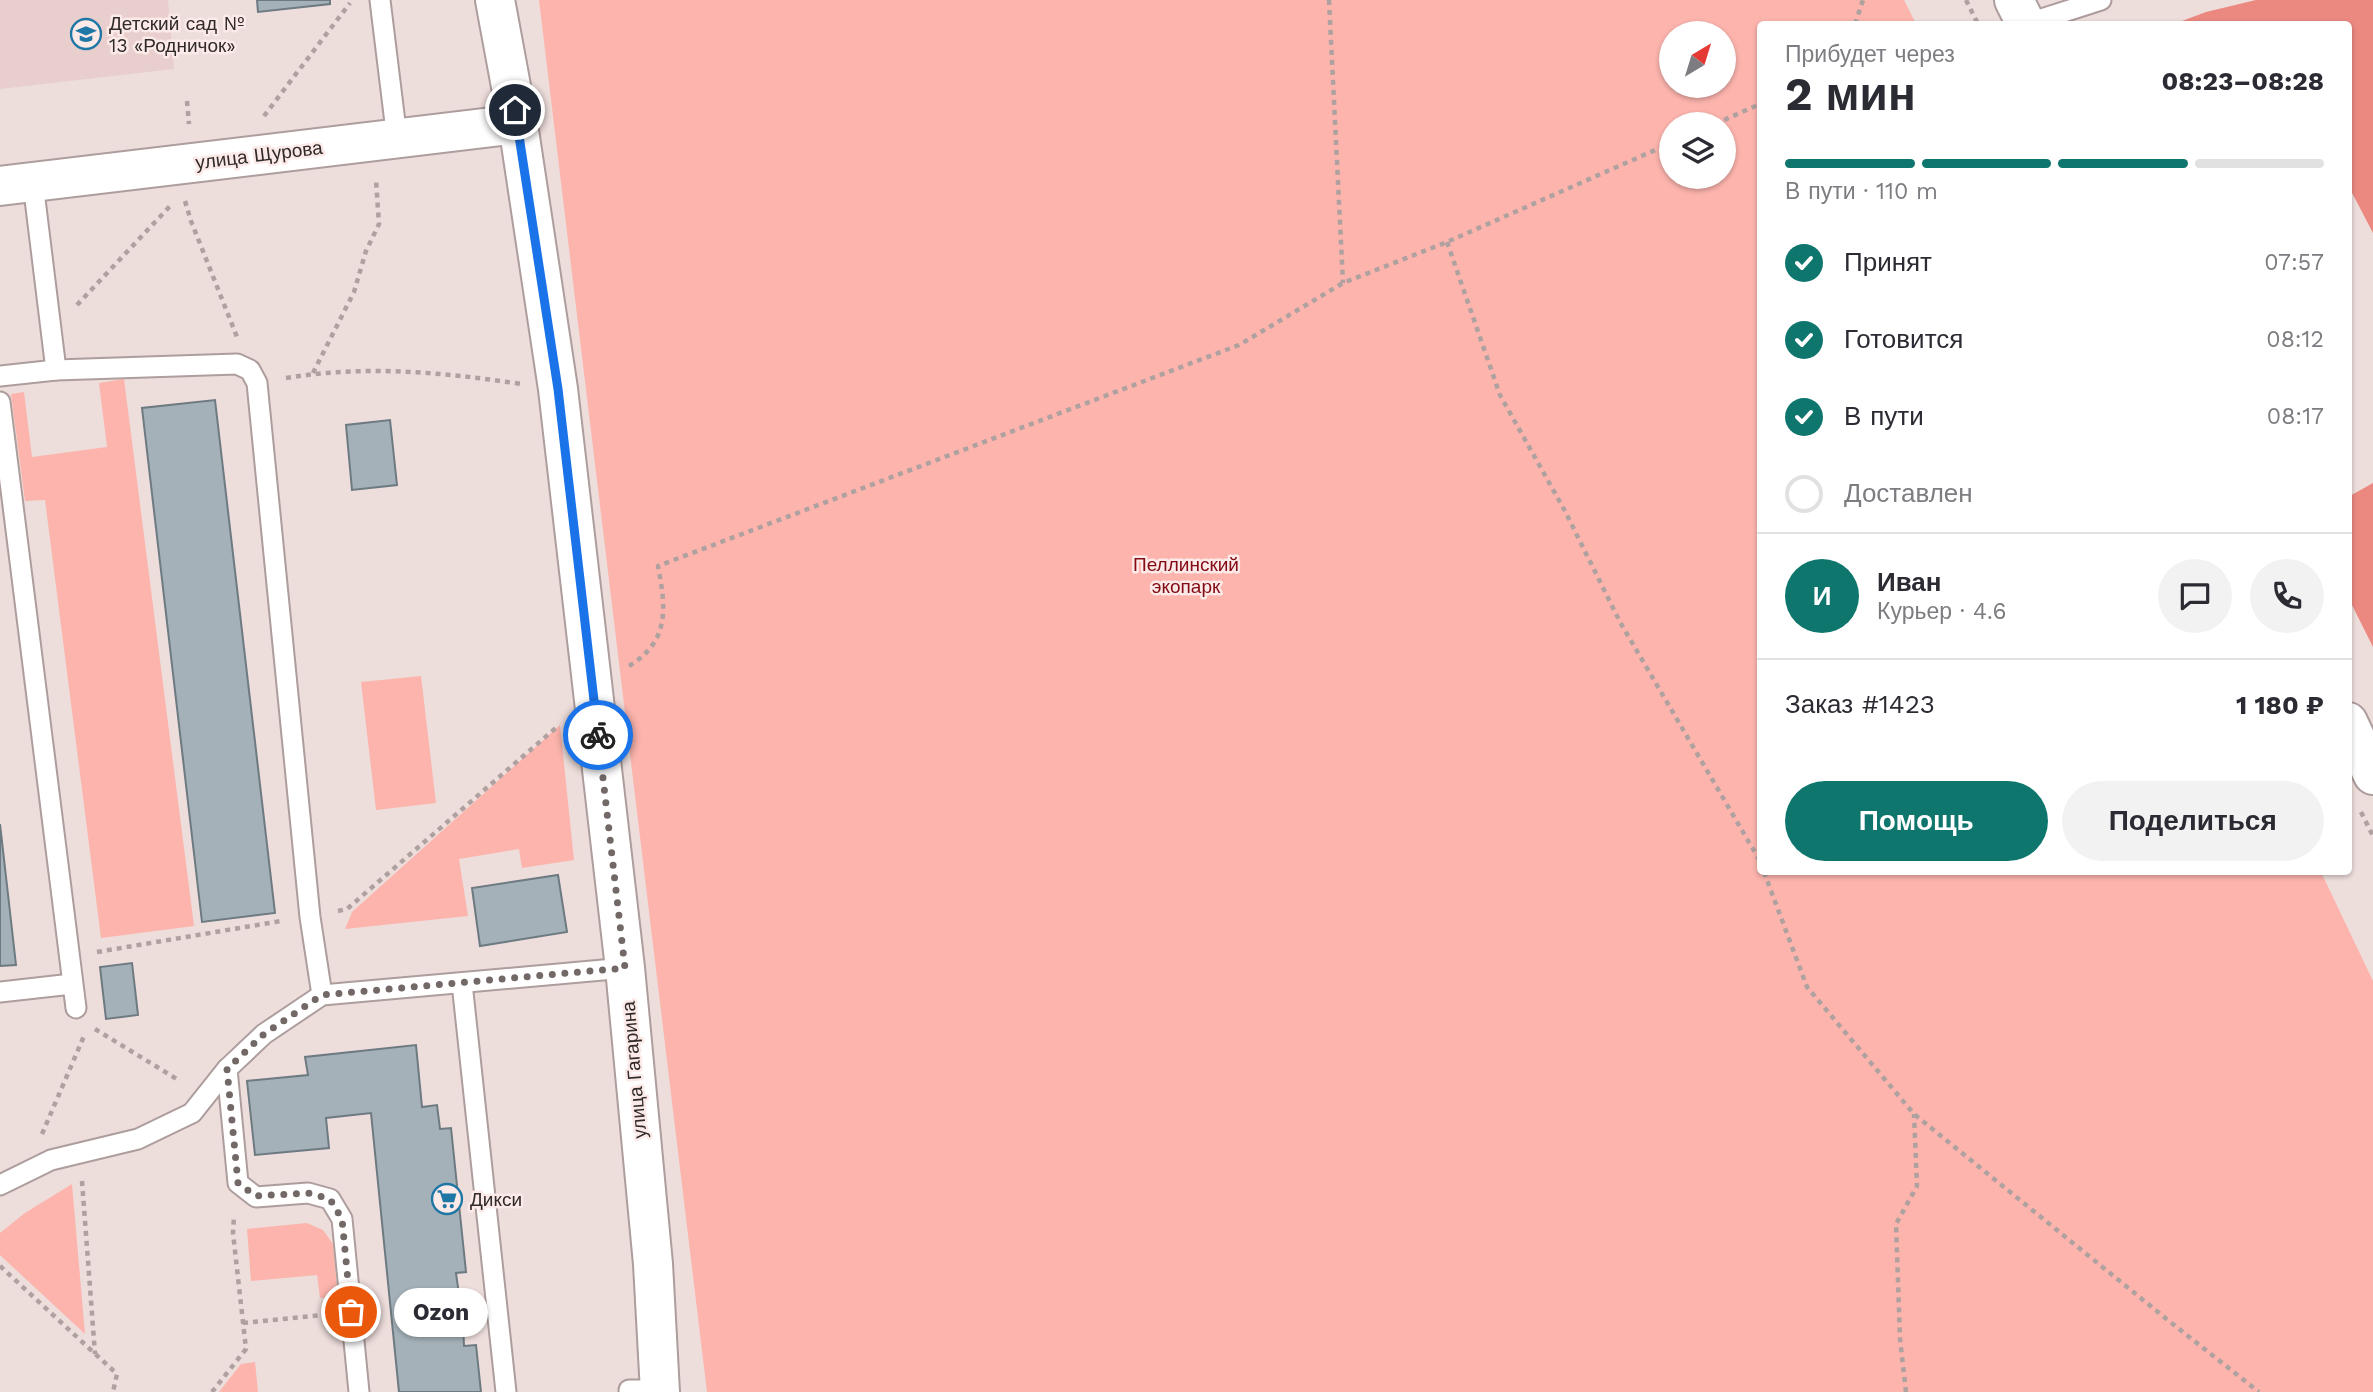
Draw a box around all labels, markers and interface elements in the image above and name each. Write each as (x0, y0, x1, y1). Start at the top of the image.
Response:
place label: Детский сад № 13 «Родничок» (109, 12, 244, 57)
school or university icon: Детский сад № 13 «Родничок» (69, 17, 103, 51)
north arrow (1659, 21, 1736, 98)
map controls (1659, 21, 1736, 189)
text: Прибудет через (1785, 41, 1955, 68)
text: 08:23–08:28 (2161, 66, 2324, 96)
text: 2 мин (1785, 67, 1916, 121)
pin (485, 80, 545, 140)
icon: home (496, 91, 534, 129)
button: layers (1659, 112, 1736, 189)
street label: улица Щурова (194, 136, 324, 174)
text: В пути · 110 m (1785, 178, 1938, 205)
icon: check (1785, 244, 1823, 282)
text: Принят (1844, 247, 1932, 277)
text: 07:57 (2264, 249, 2324, 276)
icon: check (1785, 321, 1823, 359)
text: Готовится (1844, 324, 1963, 354)
text: 08:12 (2266, 326, 2324, 353)
icon: check (1785, 398, 1823, 436)
text: В пути (1844, 401, 1924, 431)
text: 08:17 (2267, 403, 2324, 430)
text: Доставлен (1844, 478, 1973, 508)
park label: Пеллинский экопарк (1133, 553, 1239, 598)
button: chat (2158, 559, 2232, 633)
button: phone (2250, 559, 2324, 633)
text: Иван (1877, 567, 1942, 597)
text: И (1813, 581, 1831, 611)
text: Курьер · 4.6 (1877, 598, 2006, 625)
text: Заказ #1423 (1785, 689, 1935, 719)
text: 1 180 ₽ (2236, 690, 2324, 720)
courier (563, 700, 633, 770)
icon: bike (579, 716, 617, 754)
button: Помощь (1785, 781, 2048, 861)
button: Поделиться (2062, 781, 2324, 861)
street label: улица Гагарина (617, 1000, 651, 1140)
supermarket icon: Дикси (430, 1182, 464, 1216)
place label: Дикси (470, 1188, 522, 1211)
pin (321, 1282, 381, 1342)
callout: Ozon (393, 1288, 488, 1336)
icon: bag (332, 1293, 370, 1331)
text: Ozon (413, 1299, 469, 1326)

